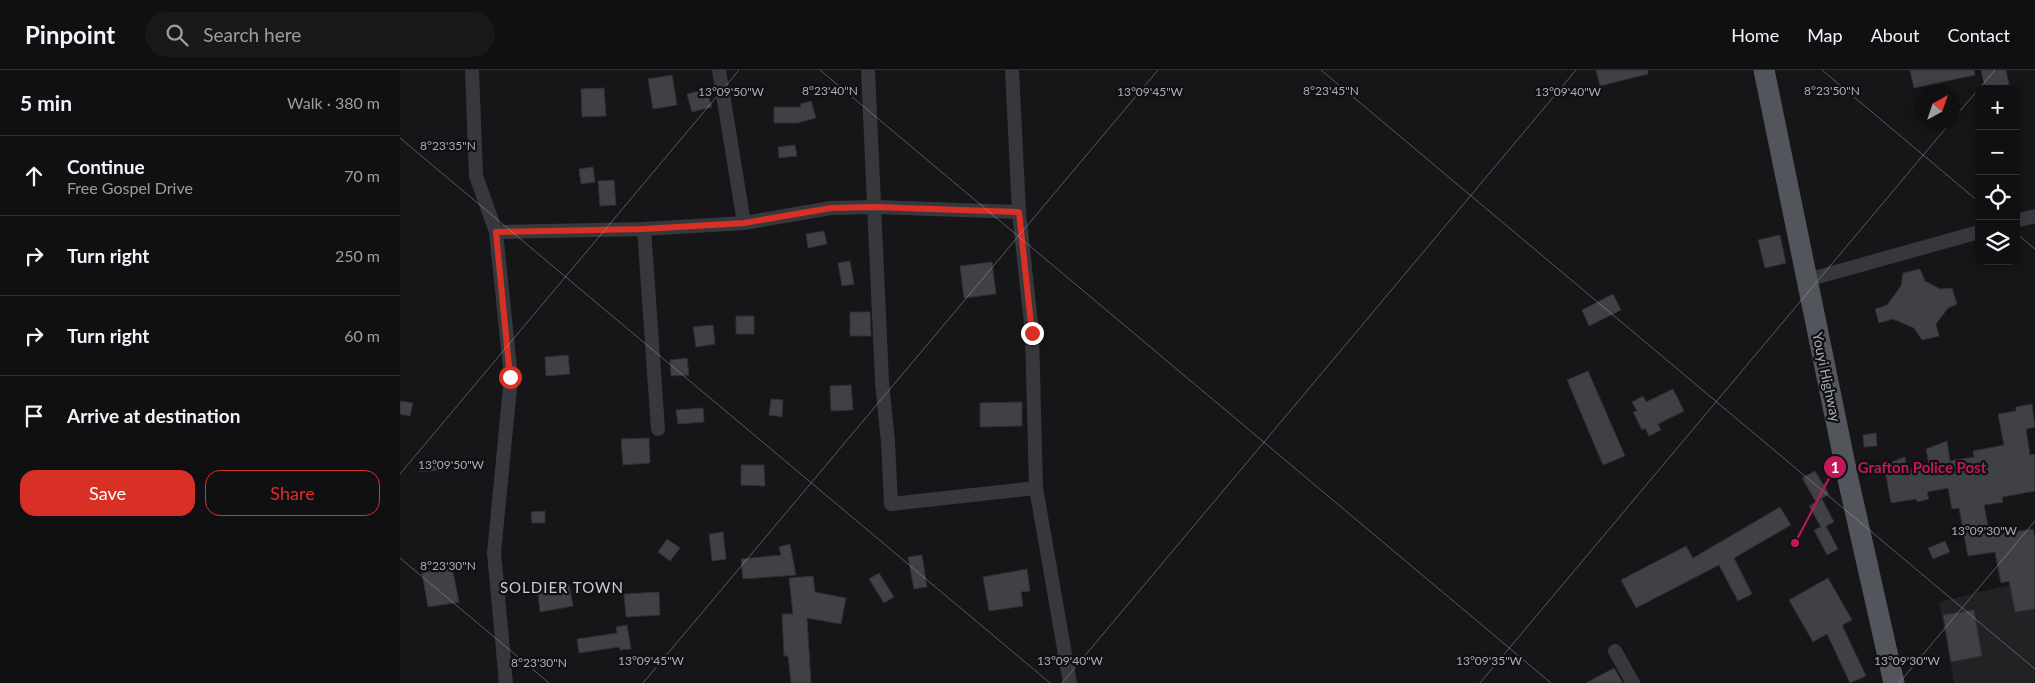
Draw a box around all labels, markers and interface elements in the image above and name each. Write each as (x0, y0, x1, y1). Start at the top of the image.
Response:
search box (145, 12, 495, 57)
text: Pinpoint (25, 20, 115, 49)
icon: search (163, 21, 191, 49)
text: Search here (203, 23, 301, 46)
text: Home (1731, 24, 1779, 46)
text: Map (1807, 24, 1843, 46)
text: About (1871, 24, 1920, 46)
text: Contact (1948, 24, 2010, 46)
text: 8°23'40"N (802, 83, 858, 98)
text: 8°23'45"N (1303, 83, 1359, 98)
text: 8°23'50"N (1804, 83, 1860, 98)
text: 13°09'50"W (698, 84, 765, 99)
text: 13°09'45"W (1117, 84, 1184, 99)
text: 13°09'40"W (1535, 84, 1602, 99)
north arrow (1915, 85, 1960, 130)
map controls (1975, 85, 2020, 265)
button: + (1975, 85, 2020, 130)
text: 5 min (20, 90, 72, 115)
text: Walk · 380 m (287, 93, 380, 112)
button: − (1975, 130, 2020, 175)
text: 8°23'35"N (420, 138, 476, 153)
text: Continue (67, 155, 145, 178)
icon: ahead (20, 162, 48, 190)
text: 70 m (344, 166, 380, 185)
button: locate (1975, 175, 2020, 220)
text: Free Gospel Drive (67, 178, 193, 197)
button: layers (1975, 220, 2020, 265)
icon: right (20, 242, 48, 270)
text: Turn right (67, 244, 149, 267)
text: 250 m (335, 246, 380, 265)
icon: right (20, 322, 48, 350)
route end (1021, 322, 1044, 345)
text: Turn right (67, 324, 149, 347)
text: 60 m (344, 326, 380, 345)
street label: Youyi Highway (1809, 331, 1845, 424)
route start (499, 366, 522, 389)
icon: arrive (20, 402, 48, 430)
text: Arrive at destination (67, 404, 240, 427)
callout: Grafton Police Post (1822, 452, 1996, 482)
text: 13°09'50"W (418, 457, 485, 472)
text: 1 (1831, 458, 1839, 476)
text: Grafton Police Post (1858, 458, 1987, 476)
button: Save (20, 470, 195, 516)
button: Share (205, 470, 380, 516)
text: 13°09'30"W (1951, 523, 2018, 538)
text: 8°23'30"N (420, 558, 476, 573)
district label: SOLDIER TOWN (500, 578, 624, 596)
text: 13°09'45"W (618, 653, 685, 668)
text: 13°09'40"W (1037, 653, 1104, 668)
text: 13°09'35"W (1456, 653, 1523, 668)
text: 13°09'30"W (1874, 653, 1941, 668)
text: 8°23'30"N (511, 655, 567, 670)

